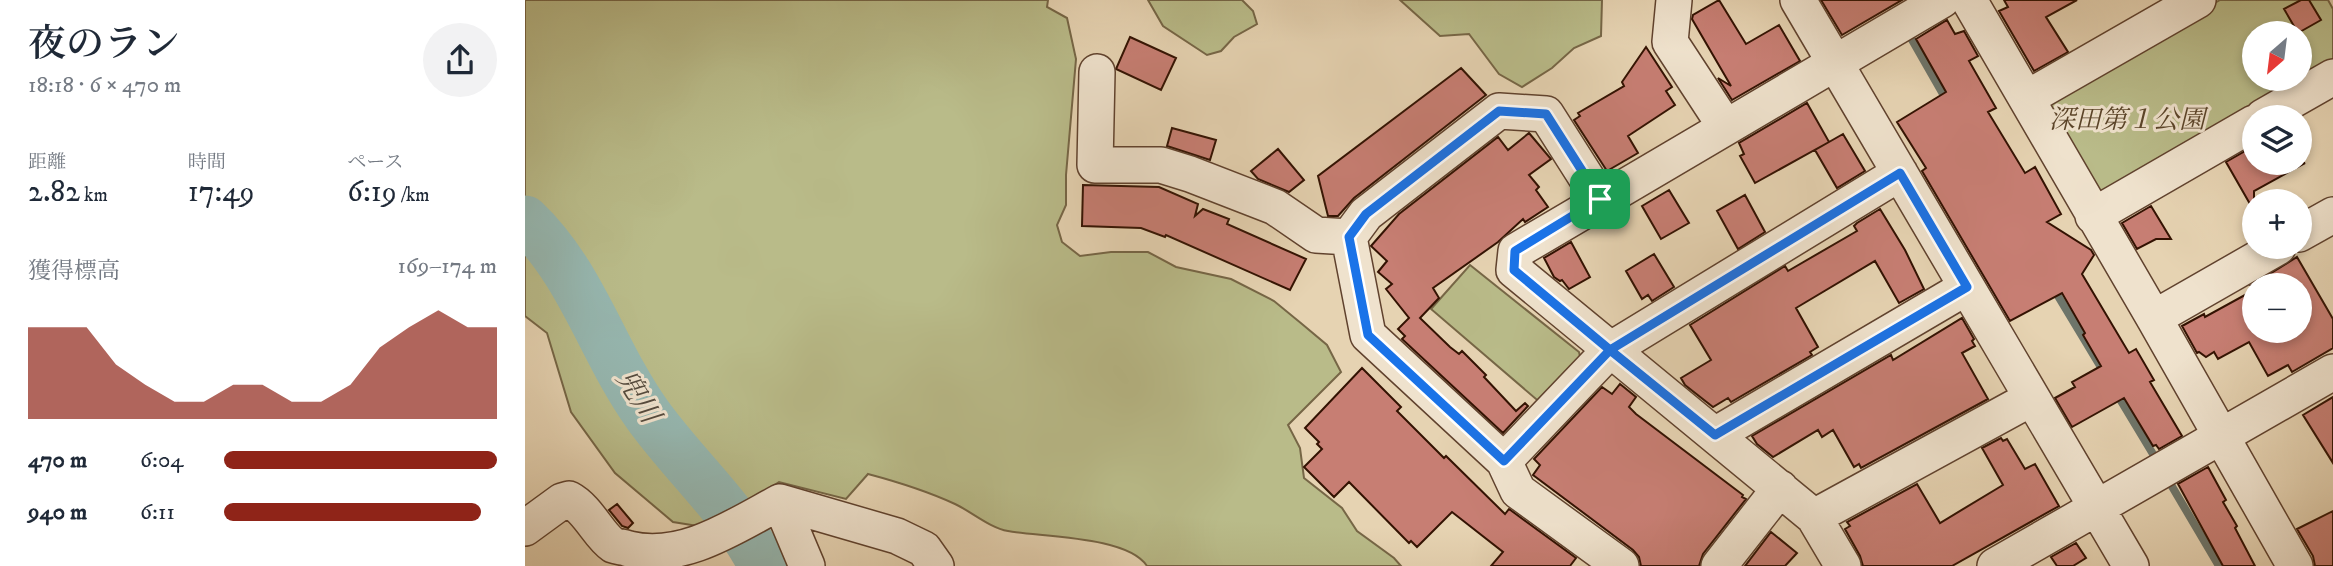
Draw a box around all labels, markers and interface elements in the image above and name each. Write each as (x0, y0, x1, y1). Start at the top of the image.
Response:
text: 夜のラン (28, 21, 180, 69)
north arrow (2242, 21, 2312, 91)
map controls (2242, 21, 2312, 343)
button: share (423, 23, 497, 97)
text: 18:18 · 6 × 470 m (28, 71, 181, 100)
park label: 深田第１公園 (2049, 104, 2209, 137)
button: layers (2242, 105, 2312, 175)
text: 距離 (28, 151, 66, 174)
text: 時間 (188, 151, 226, 174)
text: ペース (347, 151, 403, 174)
pin (1570, 169, 1630, 229)
text: 2.82 (28, 174, 80, 211)
text: 17:49 (188, 174, 255, 211)
text: 6:19 (347, 174, 397, 211)
icon: arrive (1581, 180, 1619, 218)
text: km (80, 184, 108, 207)
text: /km (397, 184, 430, 207)
button: + (2242, 189, 2312, 259)
text: 169–174 m (397, 252, 497, 281)
text: 獲得標高 (28, 257, 120, 286)
button: − (2242, 273, 2312, 343)
water label: 兜川 (608, 364, 669, 432)
text: 470 m (28, 446, 87, 475)
text: 6:04 (140, 446, 184, 475)
text: 940 m (28, 498, 87, 527)
text: 6:11 (140, 498, 175, 527)

